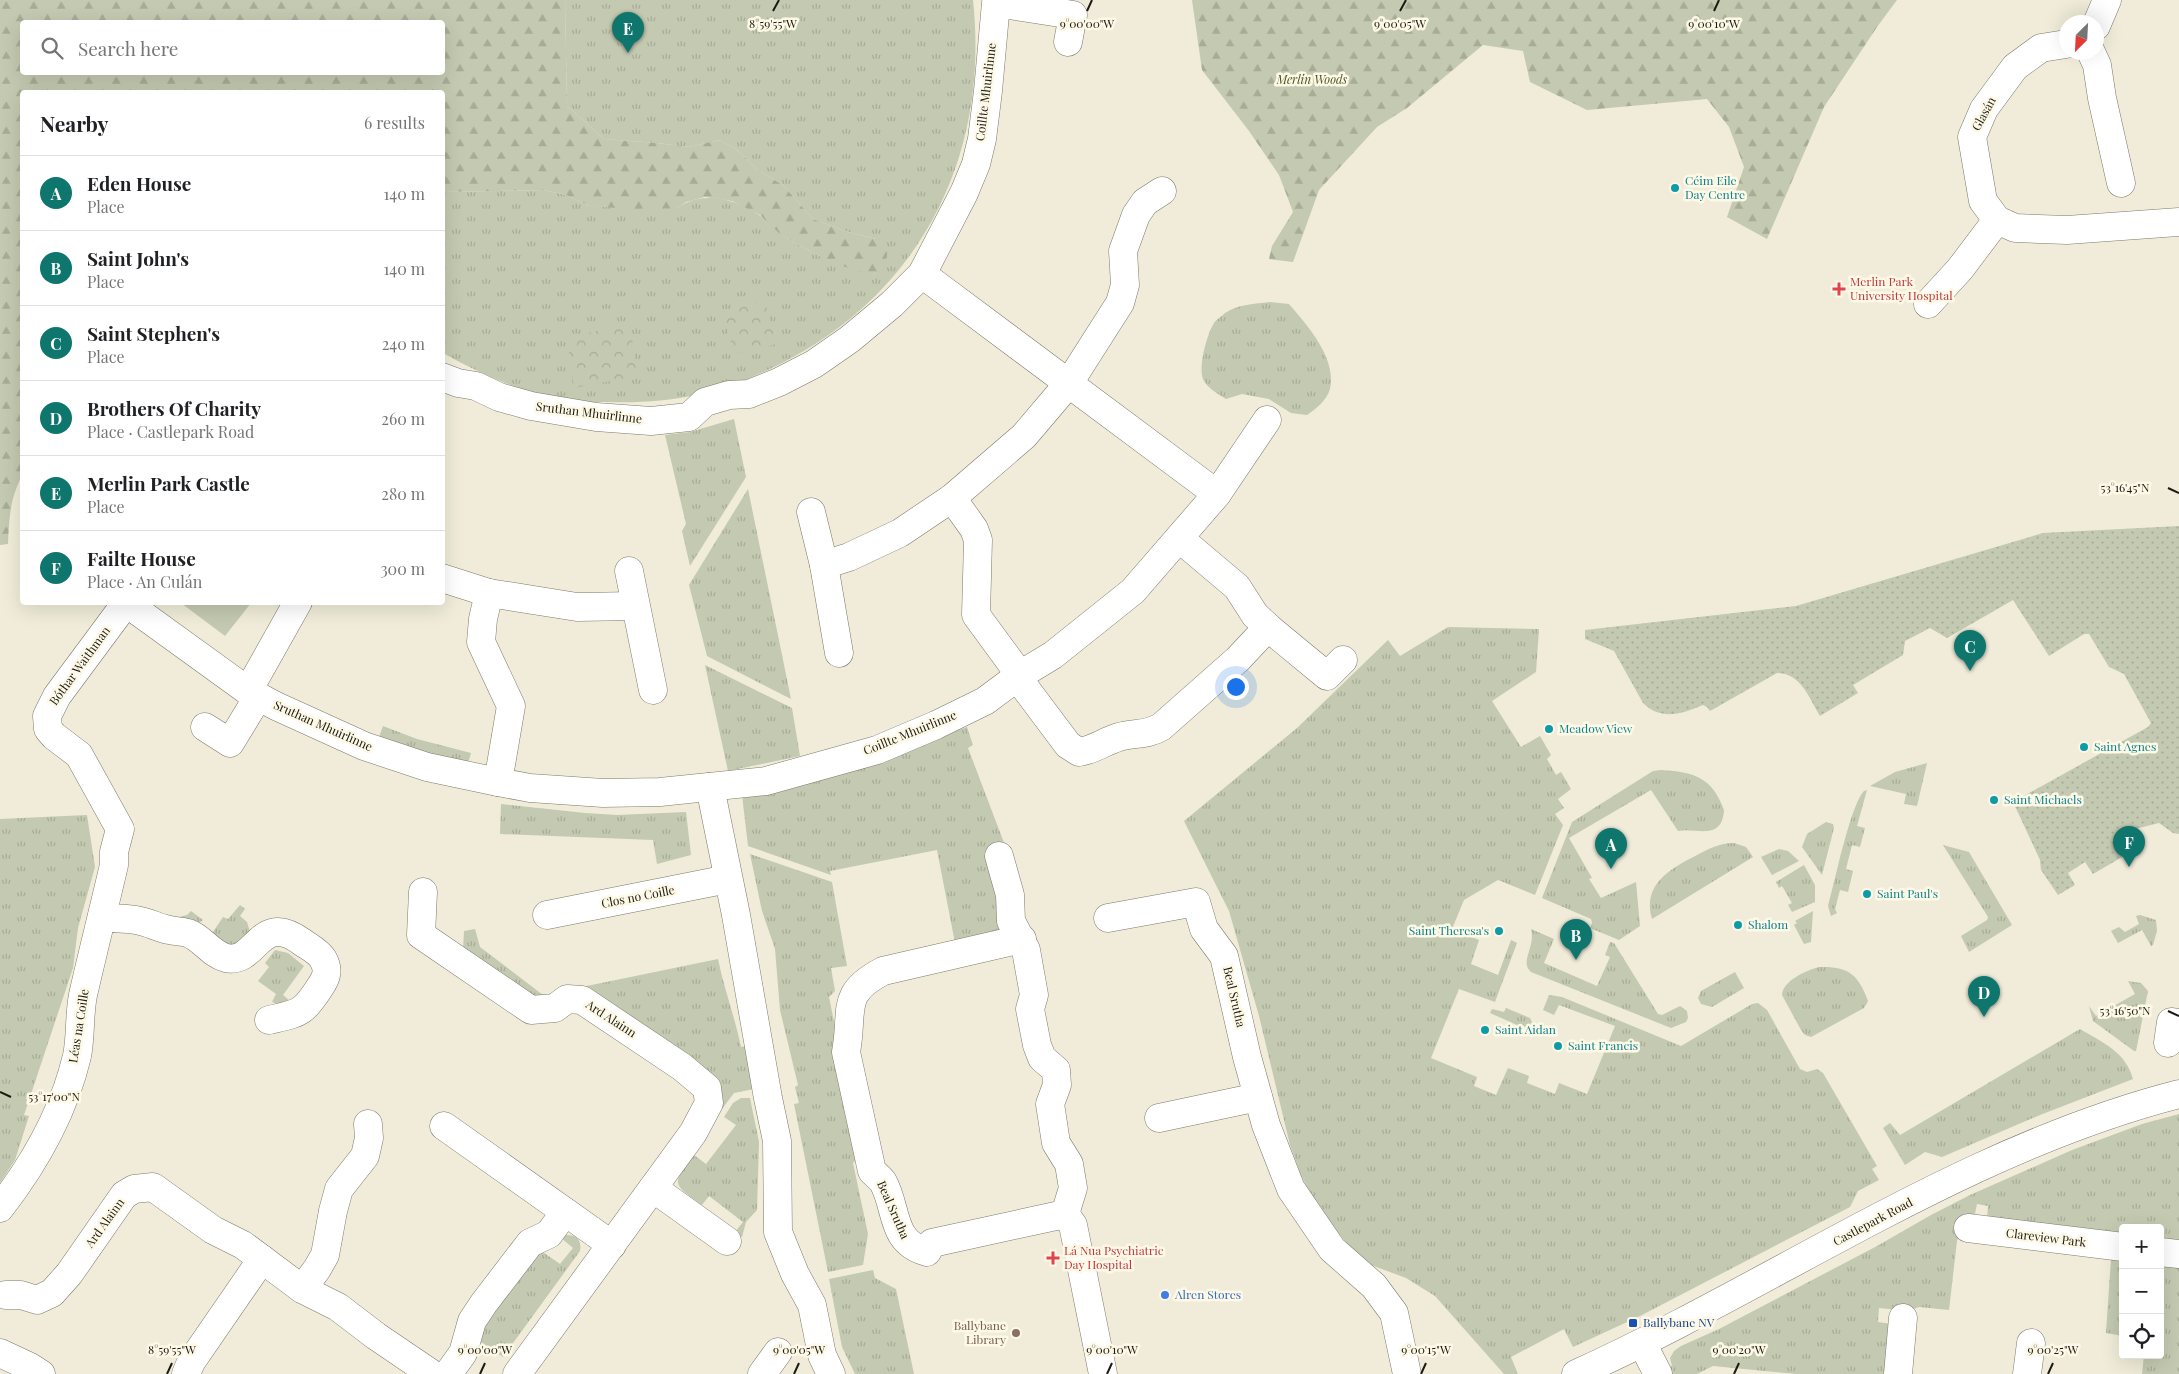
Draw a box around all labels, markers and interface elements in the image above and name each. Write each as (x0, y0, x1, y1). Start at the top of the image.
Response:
pin: E (612, 12, 644, 53)
text: 8°59'55"W (749, 15, 797, 31)
text: 9°00'00"W (1060, 15, 1114, 31)
text: 9°00'05"W (1374, 15, 1426, 31)
text: 9°00'10"W (1688, 15, 1740, 31)
north arrow (2059, 15, 2104, 60)
search box (20, 20, 445, 75)
icon: search (38, 34, 66, 62)
text: Search here (78, 35, 178, 61)
street label: Coillte Mhuirlinne (971, 42, 999, 142)
park label: Merlin Woods (1276, 71, 1348, 87)
street label: Glasán (1967, 94, 1999, 133)
text: Nearby (40, 109, 109, 137)
text: 6 results (364, 112, 425, 133)
text: Eden House (87, 170, 191, 196)
place label: Céim Eile Day Centre (1685, 172, 1745, 202)
marker: Céim Eile Day Centre (1669, 182, 1681, 194)
text: A (51, 183, 61, 204)
text: 140 m (383, 183, 425, 204)
text: Place (87, 196, 125, 217)
text: Saint John's (87, 245, 189, 271)
text: B (51, 258, 61, 279)
text: 140 m (383, 258, 425, 279)
text: Place (87, 271, 125, 292)
place label: Merlin Park University Hospital (1850, 273, 1953, 303)
marker: Merlin Park University Hospital (1832, 282, 1846, 296)
text: Saint Stephen's (87, 320, 220, 346)
text: C (50, 333, 62, 354)
text: 240 m (382, 333, 425, 354)
text: Place (87, 346, 125, 367)
text: Brothers Of Charity (87, 395, 261, 421)
street label: Sruthan Mhuirlinne (535, 398, 643, 426)
text: D (50, 408, 62, 429)
text: 260 m (381, 408, 425, 429)
text: Place · Castlepark Road (87, 421, 254, 442)
text: Merlin Park Castle (87, 470, 250, 496)
text: 53°16'45"N (2101, 479, 2150, 495)
text: E (51, 483, 61, 504)
text: 280 m (381, 483, 425, 504)
text: Place (87, 496, 125, 517)
text: Failte House (87, 545, 196, 571)
text: F (51, 558, 61, 579)
text: 300 m (380, 558, 425, 579)
text: Place · An Culán (87, 571, 202, 592)
street label: Bóthar Waithman (45, 623, 113, 708)
pin: C (1954, 630, 1986, 671)
your location (1223, 674, 1249, 700)
street label: Sruthan Mhuirlinne (271, 696, 375, 754)
street label: Coillte Mhuirlinne (861, 706, 959, 758)
place label: Meadow View (1559, 720, 1633, 736)
marker: Meadow View (1543, 723, 1555, 735)
place label: Saint Agnes (2094, 738, 2156, 754)
marker: Saint Agnes (2078, 741, 2090, 753)
place label: Saint Michaels (2004, 791, 2082, 807)
marker: Saint Michaels (1988, 794, 2000, 806)
pin: F (2113, 826, 2145, 867)
pin: A (1595, 828, 1627, 869)
street label: Clos no Coille (600, 881, 676, 911)
place label: Saint Paul's (1877, 885, 1938, 901)
marker: Saint Paul's (1861, 888, 1873, 900)
place label: Shalom (1748, 916, 1788, 932)
pin: B (1560, 919, 1592, 960)
marker: Shalom (1732, 919, 1744, 931)
place label: Saint Theresa's (1409, 922, 1489, 938)
marker: Saint Theresa's (1493, 925, 1505, 937)
street label: Beal Srutha (1220, 965, 1250, 1029)
pin: D (1968, 976, 2000, 1017)
street label: Léas na Coille (64, 988, 92, 1064)
street label: Ard Alainn (582, 995, 640, 1040)
text: 53°16'50"N (2100, 1002, 2151, 1018)
place label: Saint Aidan (1495, 1021, 1556, 1037)
marker: Saint Aidan (1479, 1024, 1491, 1036)
place label: Saint Francis (1568, 1037, 1638, 1053)
marker: Saint Francis (1552, 1040, 1564, 1052)
text: 53°17'00"N (28, 1088, 80, 1104)
street label: Beal Srutha (874, 1178, 914, 1241)
street label: Castlepark Road (1830, 1193, 1915, 1249)
street label: Ard Alainn (80, 1195, 127, 1251)
street label: Clareview Park (2005, 1224, 2088, 1250)
map controls (2119, 1224, 2164, 1359)
button: + (2119, 1224, 2164, 1269)
place label: Lá Nua Psychiatric Day Hospital (1064, 1242, 1164, 1272)
marker: Lá Nua Psychiatric Day Hospital (1046, 1251, 1060, 1265)
button: − (2119, 1269, 2164, 1314)
place label: Alren Stores (1174, 1286, 1241, 1302)
marker: Alren Stores (1159, 1289, 1171, 1301)
place label: Ballybane NV (1643, 1314, 1715, 1330)
button: locate (2119, 1314, 2164, 1359)
place label: Ballybane Library (954, 1317, 1006, 1347)
marker: Ballybane NV (1627, 1317, 1639, 1329)
marker: Ballybane Library (1010, 1327, 1022, 1339)
text: 8°59'55"W (148, 1341, 196, 1357)
text: 9°00'00"W (458, 1341, 512, 1357)
text: 9°00'05"W (773, 1341, 825, 1357)
text: 9°00'10"W (1086, 1341, 1138, 1357)
text: 9°00'15"W (1401, 1341, 1451, 1357)
text: 9°00'20"W (1712, 1341, 1766, 1357)
text: 9°00'25"W (2028, 1341, 2079, 1357)

